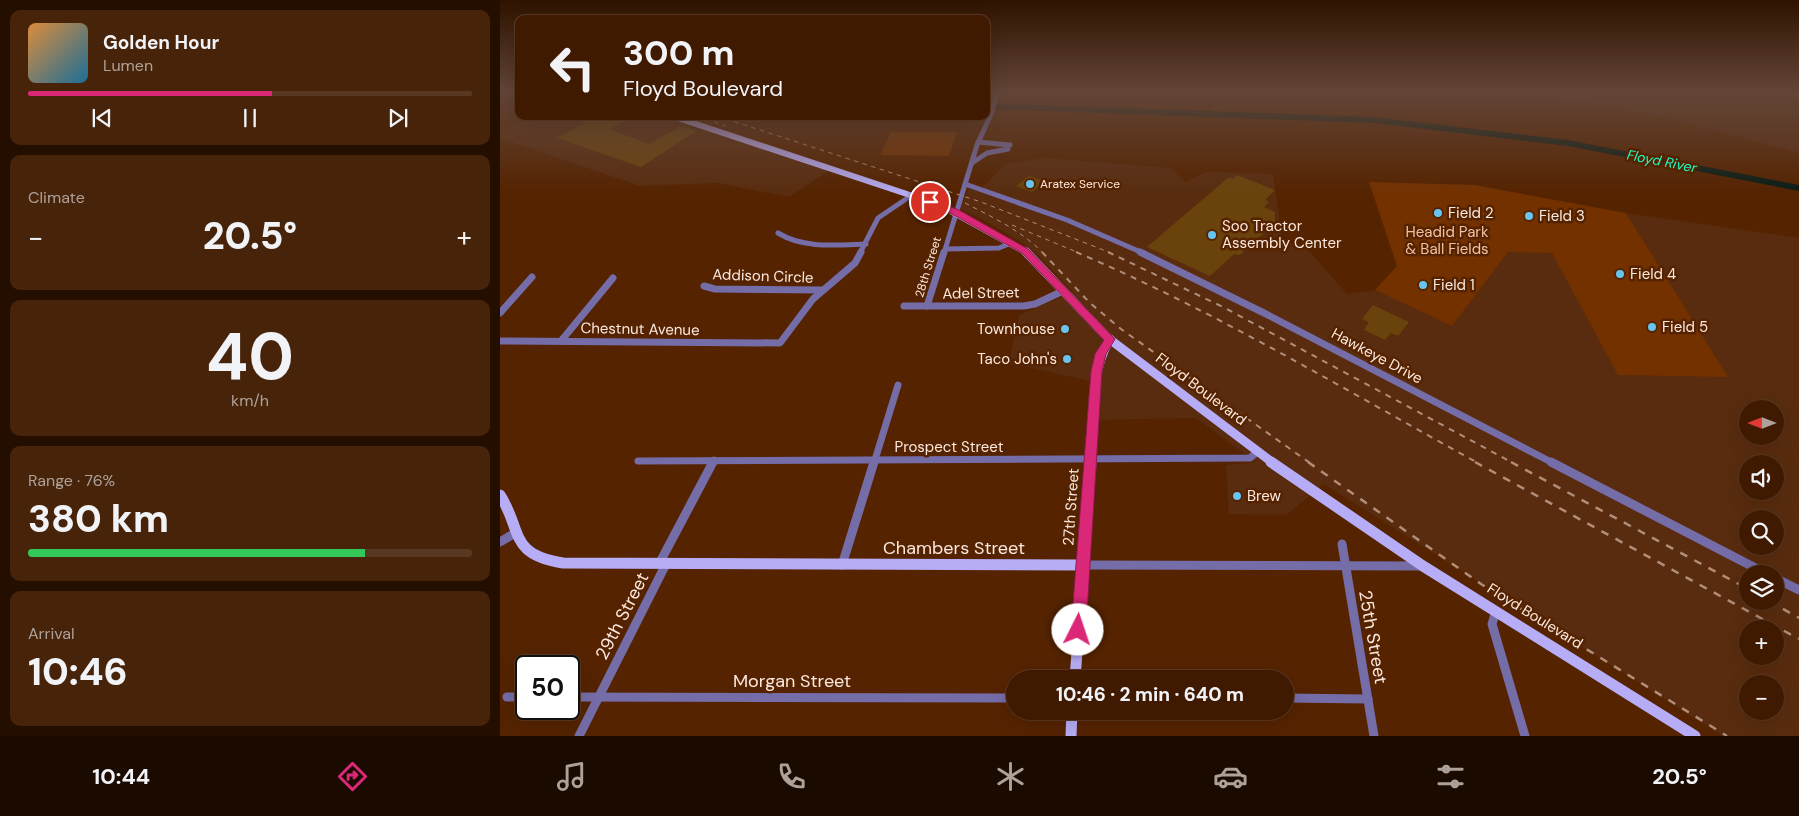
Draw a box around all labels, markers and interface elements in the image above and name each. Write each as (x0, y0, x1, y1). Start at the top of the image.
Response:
text: Golden Hour (103, 30, 219, 55)
text: 300 m (623, 30, 735, 76)
icon: left (540, 35, 605, 100)
text: Lumen (103, 55, 153, 76)
text: Floyd Boulevard (623, 74, 783, 103)
icon: previous (88, 104, 116, 132)
icon: pause (236, 104, 264, 132)
icon: next (384, 104, 412, 132)
water label: Floyd River (1626, 145, 1699, 177)
place label: Aratex Service (1040, 176, 1120, 192)
marker: Aratex Service (1024, 178, 1036, 190)
pin (909, 181, 951, 223)
text: Climate (28, 187, 85, 208)
icon: arrive (916, 188, 944, 216)
place label: Field 2 (1448, 203, 1494, 223)
place label: Field 3 (1539, 206, 1585, 226)
marker: Field 2 (1432, 207, 1444, 219)
marker: Field 3 (1523, 210, 1535, 222)
text: 20.5° (203, 211, 297, 261)
place label: Soo Tractor Assembly Center (1222, 216, 1342, 253)
text: − (28, 219, 43, 256)
text: + (457, 219, 472, 256)
park label: Headid Park & Ball Fields (1405, 222, 1489, 259)
marker: Soo Tractor Assembly Center (1206, 229, 1218, 241)
street label: 28th Street (911, 234, 945, 299)
street label: Addison Circle (712, 264, 814, 288)
place label: Field 4 (1630, 264, 1676, 284)
marker: Field 4 (1614, 268, 1626, 280)
place label: Field 1 (1433, 275, 1475, 295)
marker: Field 1 (1417, 279, 1429, 291)
street label: Adel Street (942, 282, 1020, 304)
text: 40 (206, 315, 294, 399)
place label: Field 5 (1662, 317, 1708, 337)
street label: Chestnut Avenue (580, 318, 700, 340)
place label: Townhouse (977, 319, 1055, 339)
marker: Field 5 (1646, 321, 1658, 333)
marker: Townhouse (1059, 323, 1071, 335)
street label: Hawkeye Drive (1328, 324, 1426, 388)
street label: Floyd Boulevard (1151, 348, 1251, 430)
place label: Taco John's (977, 349, 1057, 369)
marker: Taco John's (1061, 353, 1073, 365)
text: km/h (231, 390, 269, 411)
north arrow (1739, 400, 1784, 445)
map controls (1739, 400, 1784, 720)
street label: Prospect Street (894, 437, 1004, 457)
button: sound (1739, 455, 1784, 500)
street label: 27th Street (1058, 468, 1084, 546)
text: Range · 76% (28, 470, 115, 491)
place label: Brew (1247, 486, 1282, 506)
marker: Brew (1231, 490, 1243, 502)
text: 380 km (28, 494, 169, 544)
button: search (1739, 510, 1784, 555)
street label: Chambers Street (883, 536, 1025, 560)
button: layers (1739, 565, 1784, 610)
street label: 29th Street (590, 568, 654, 664)
street label: Floyd Boulevard (1483, 579, 1587, 653)
street label: 25th Street (1353, 588, 1393, 686)
position arrow (1051, 603, 1103, 655)
button: + (1739, 620, 1784, 665)
text: Arrival (28, 623, 75, 644)
text: 10:46 (28, 647, 128, 697)
speed limit sign: 50 (515, 655, 580, 720)
street label: Morgan Street (733, 669, 851, 693)
button: − (1739, 675, 1784, 720)
text: 10:46 · 2 min · 640 m (1056, 682, 1244, 707)
icon: directions (335, 759, 370, 794)
icon: music (554, 759, 589, 794)
icon: phone (774, 759, 809, 794)
icon: climate (993, 759, 1028, 794)
icon: car (1213, 759, 1248, 794)
icon: filters (1433, 759, 1468, 794)
text: 10:44 (92, 762, 150, 791)
text: 20.5° (1652, 762, 1707, 791)

